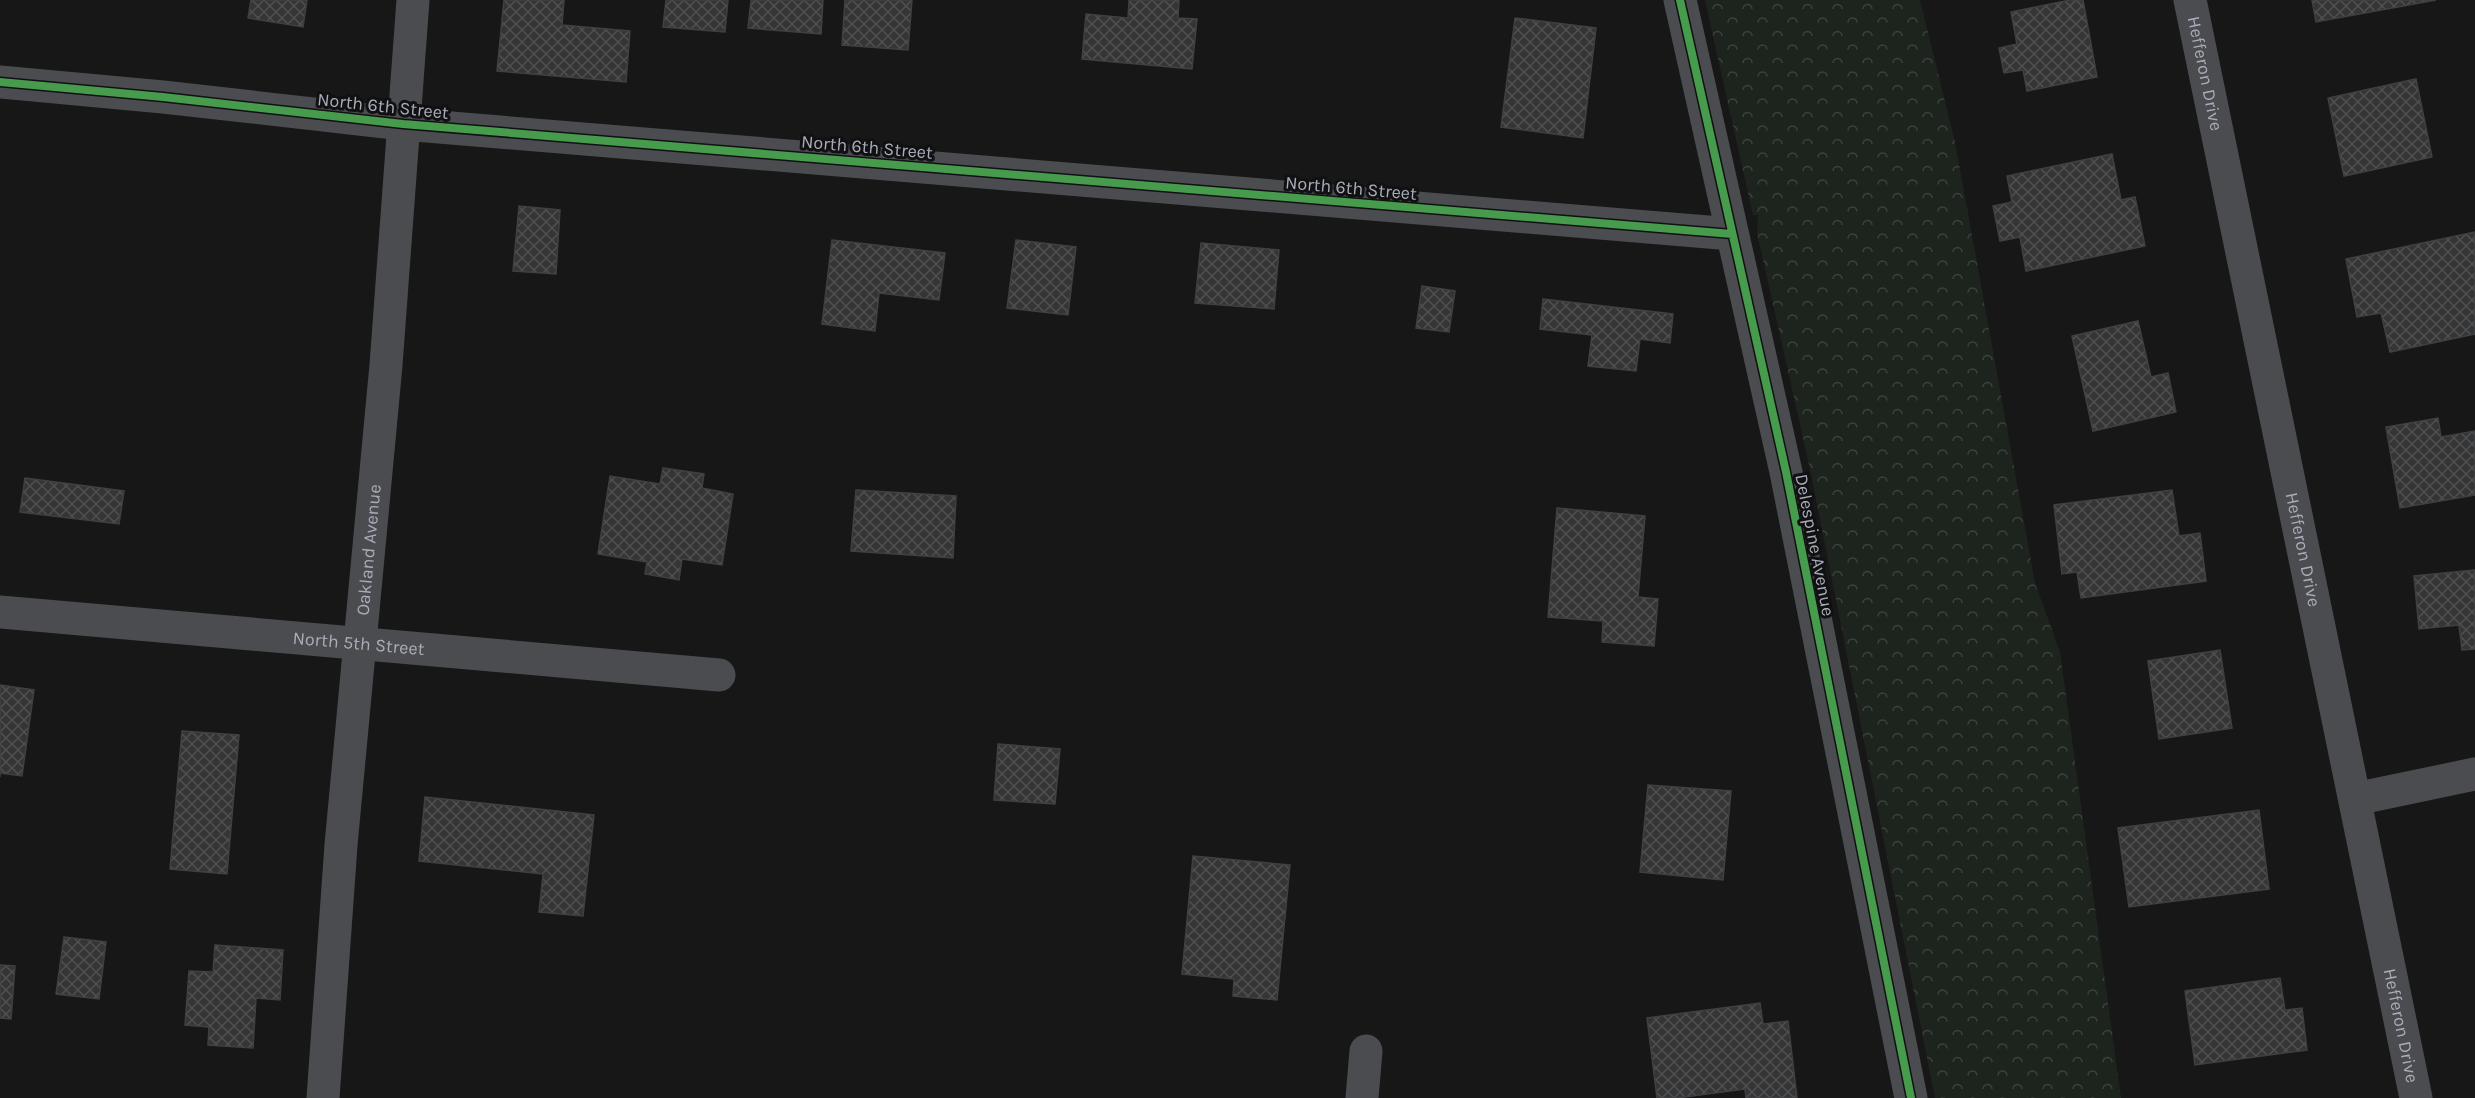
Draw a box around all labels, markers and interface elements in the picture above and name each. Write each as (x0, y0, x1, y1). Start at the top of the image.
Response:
street label: Hefferon Drive (2183, 14, 2228, 133)
street label: North 6th Street (316, 88, 450, 124)
street label: North 6th Street (800, 130, 934, 164)
street label: North 6th Street (1284, 171, 1418, 205)
street label: Delespine Avenue (1790, 472, 1840, 618)
street label: Oakland Avenue (352, 483, 386, 617)
street label: Hefferon Drive (2281, 490, 2326, 609)
street label: North 5th Street (292, 627, 426, 660)
street label: Hefferon Drive (2379, 966, 2424, 1085)

